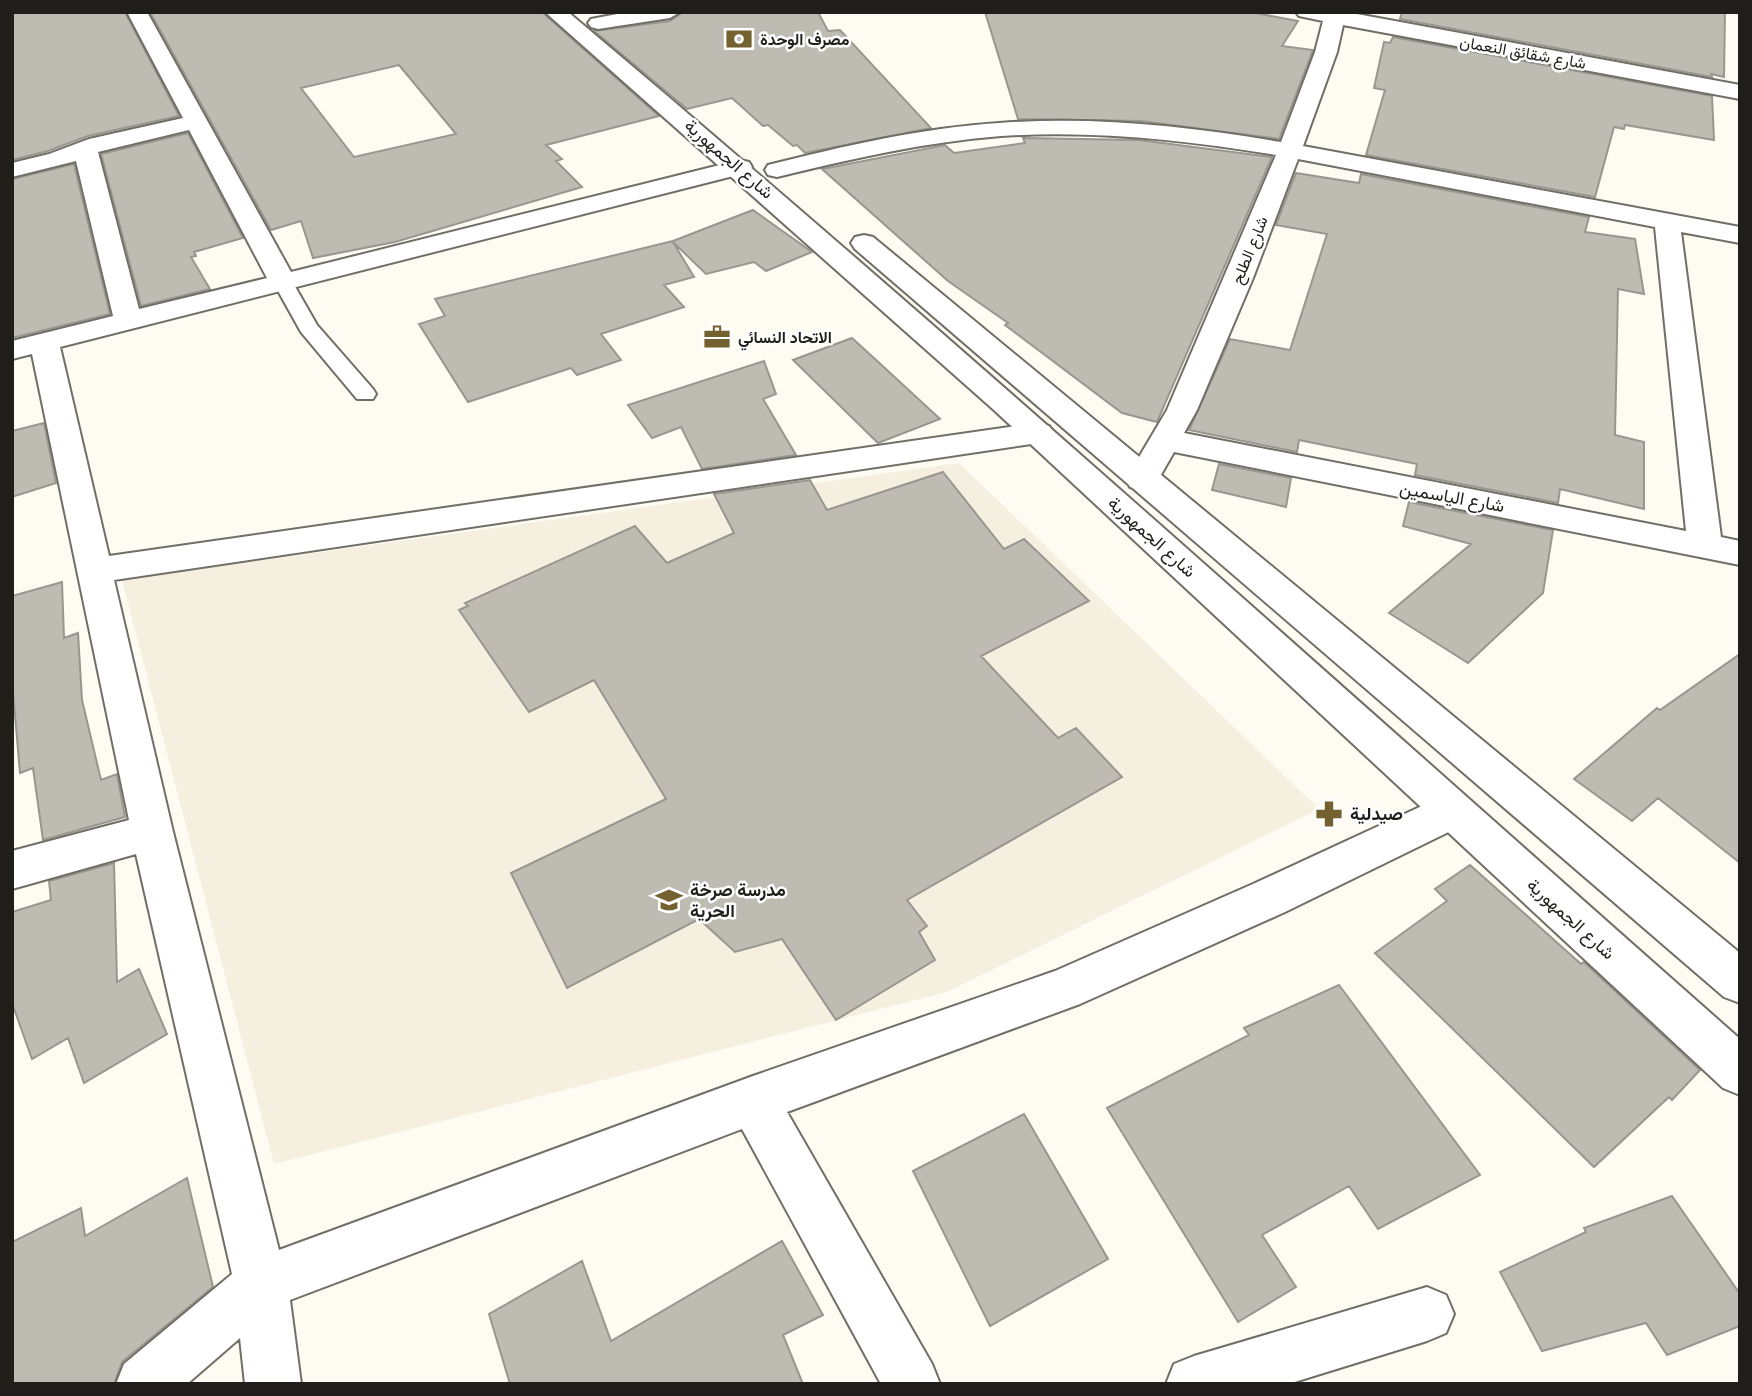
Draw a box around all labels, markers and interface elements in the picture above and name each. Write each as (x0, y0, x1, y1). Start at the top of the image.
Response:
bank icon: مصرف الوحدة (724, 24, 754, 54)
place label: مصرف الوحدة (760, 29, 850, 50)
street label: شارع شقائق النعمان (1458, 31, 1588, 75)
street label: شارع الجمهورية (679, 114, 779, 204)
street label: شارع الطلح (1226, 213, 1274, 288)
office icon: الاتحاد النسائي (702, 322, 732, 352)
place label: الاتحاد النسائي (738, 327, 832, 351)
street label: شارع الياسمين (1398, 476, 1506, 518)
street label: شارع الجمهورية (1103, 491, 1201, 583)
pharmacy icon: صيدلية (1314, 799, 1344, 829)
place label: صيدلية (1350, 802, 1403, 825)
street label: شارع الجمهورية (1522, 873, 1620, 965)
place label: مدرسة صرخة الحرية (690, 878, 786, 922)
school or university icon: مدرسة صرخة الحرية (654, 885, 684, 915)

